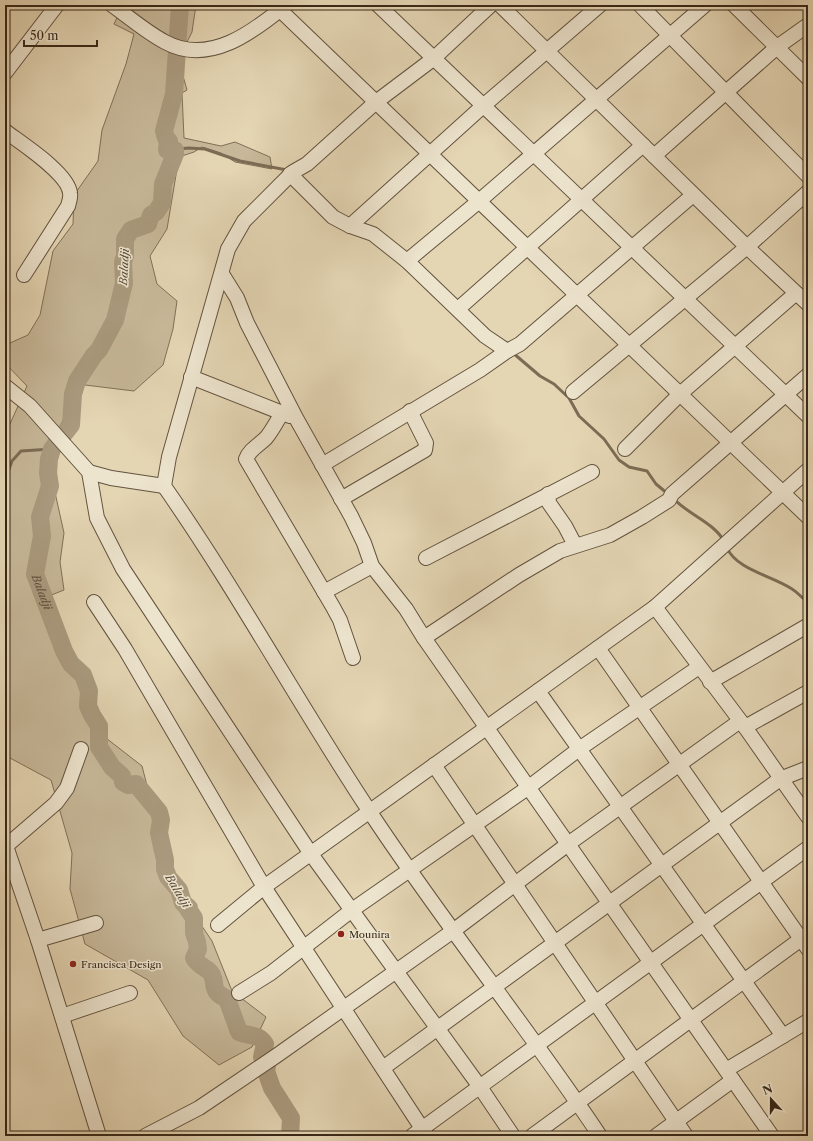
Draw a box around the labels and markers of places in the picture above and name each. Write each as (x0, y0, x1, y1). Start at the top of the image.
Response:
place label: Mounira (349, 928, 391, 941)
marker: Mounira (336, 929, 346, 939)
place label: Francisca Design (81, 958, 162, 971)
marker: Francisca Design (68, 959, 78, 969)

